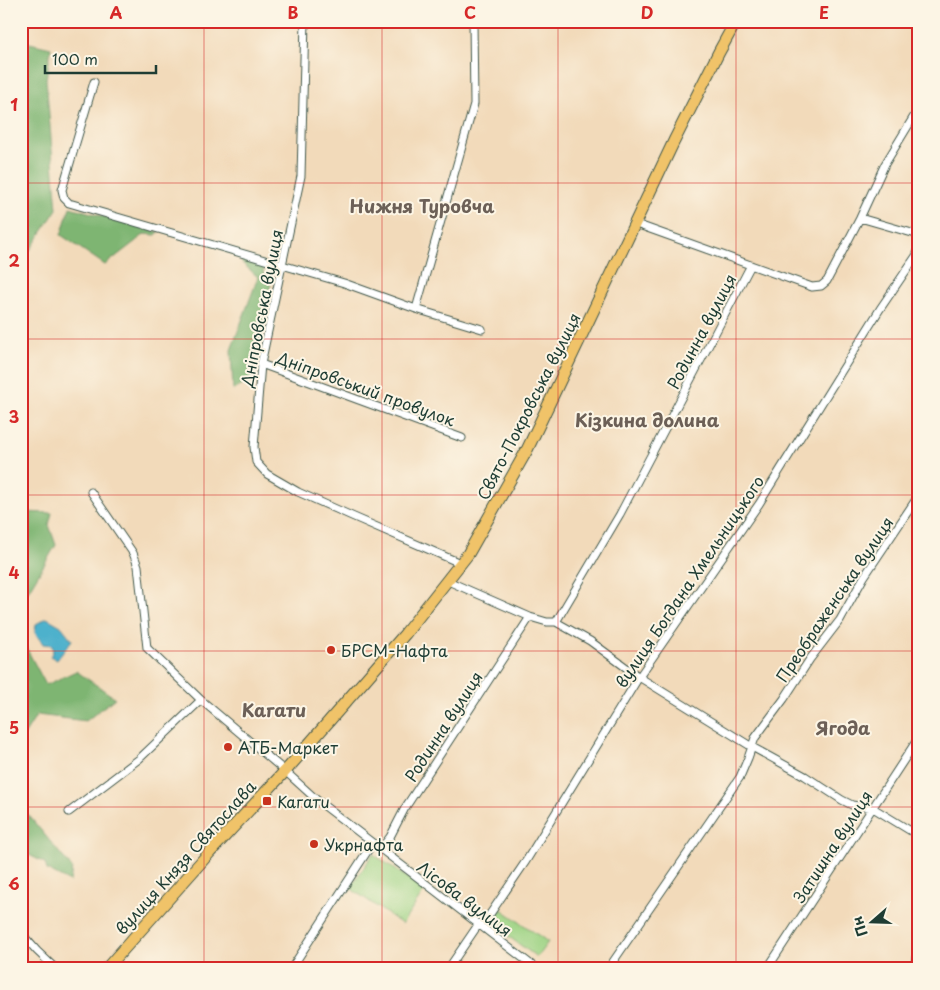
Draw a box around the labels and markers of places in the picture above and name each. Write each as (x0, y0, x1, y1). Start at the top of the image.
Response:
place label: БРСМ-Нафта (341, 638, 448, 662)
marker: БРСМ-Нафта (325, 644, 337, 656)
place label: АТБ-Маркет (238, 735, 338, 759)
marker: АТБ-Маркет (222, 741, 234, 753)
place label: Кагати (277, 789, 330, 813)
marker: Кагати (261, 795, 273, 807)
place label: Укрнафта (324, 832, 404, 856)
marker: Укрнафта (308, 838, 320, 850)

